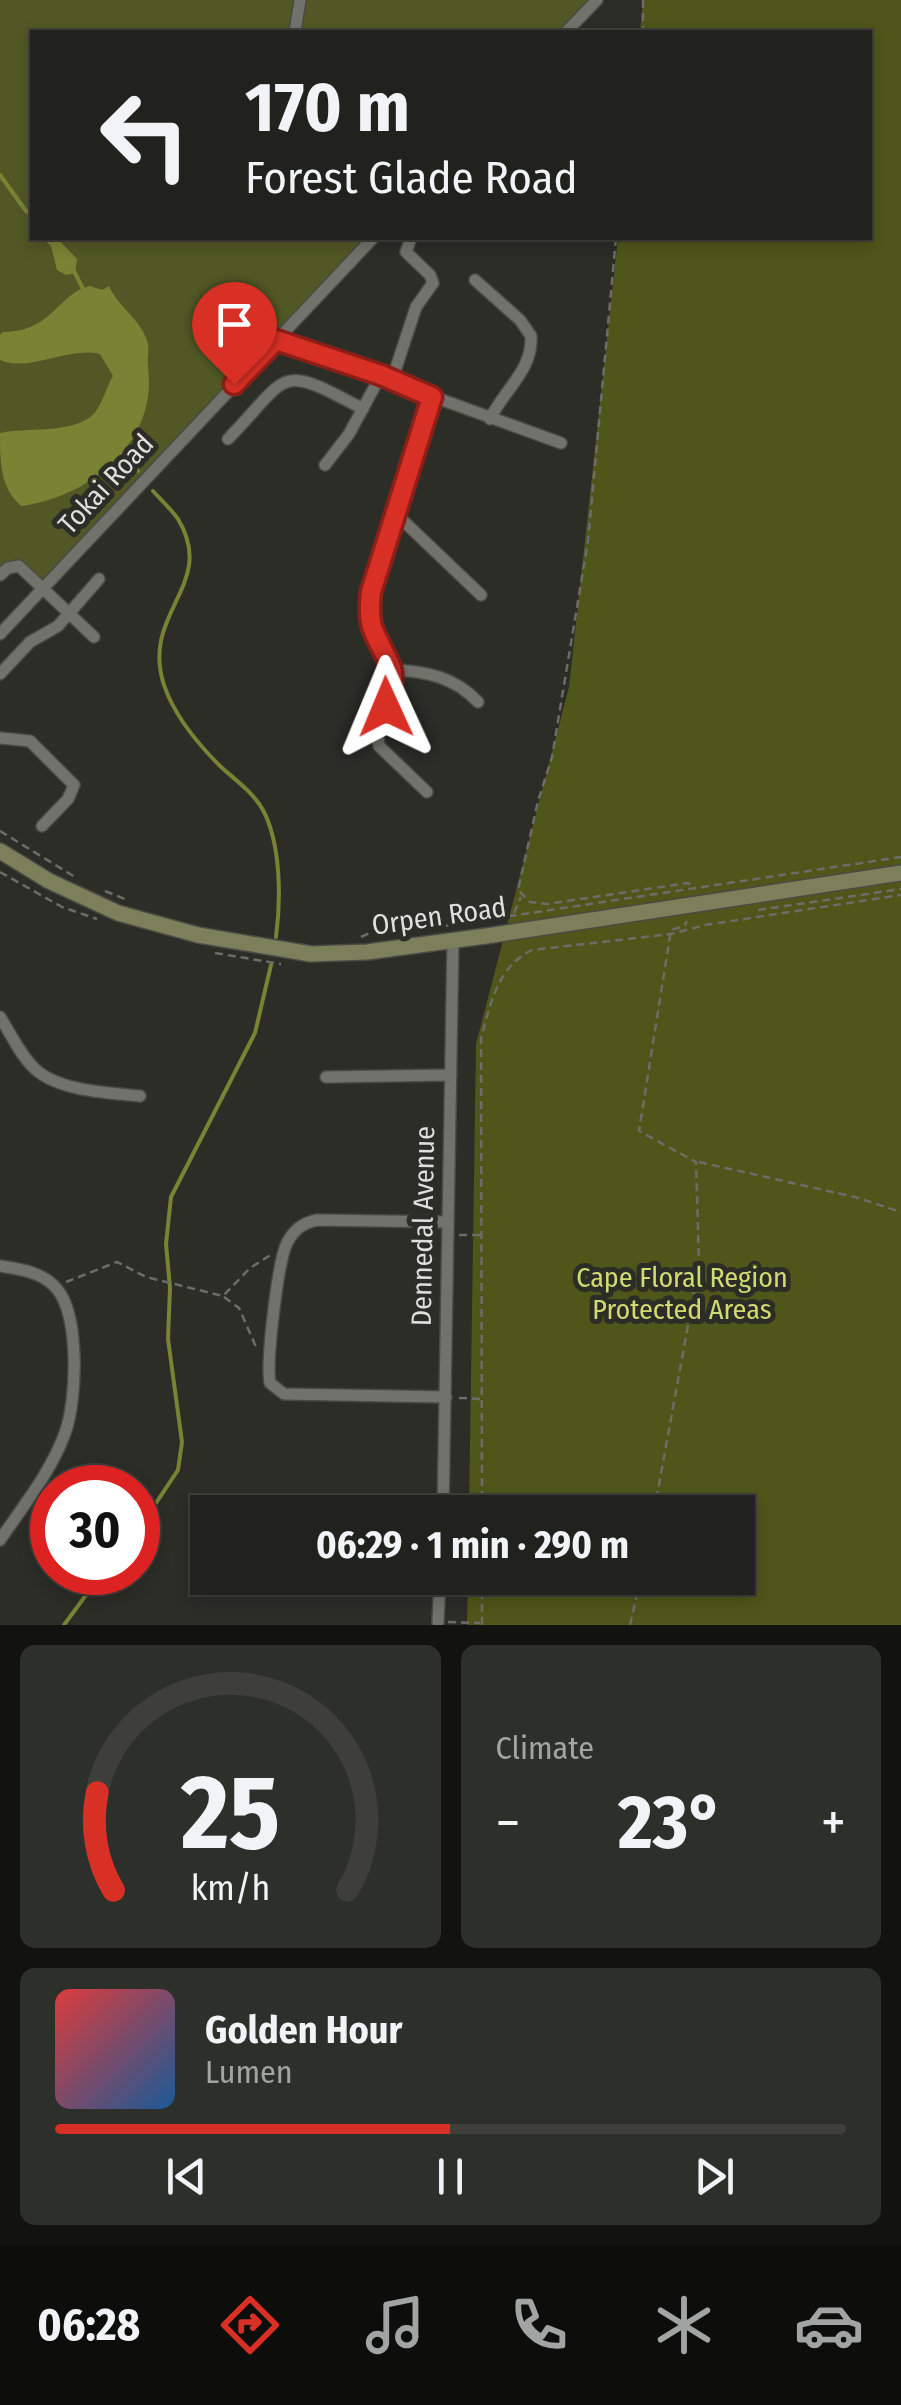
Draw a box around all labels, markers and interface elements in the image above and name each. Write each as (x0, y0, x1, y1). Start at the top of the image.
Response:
text: 170 m (245, 66, 410, 150)
icon: left (80, 70, 210, 200)
text: Forest Glade Road (245, 151, 578, 205)
pin (192, 282, 277, 385)
icon: arrive (207, 297, 262, 352)
street label: Tokai Road (52, 427, 160, 541)
position arrow (334, 655, 438, 759)
street label: Orpen Road (370, 890, 508, 942)
street label: Dennedal Avenue (405, 1126, 441, 1326)
park label: Cape Floral Region Protected Areas (576, 1261, 788, 1326)
speed limit sign: 30 (30, 1465, 160, 1595)
text: 06:29 · 1 min · 290 m (316, 1522, 629, 1568)
text: Climate (496, 1729, 594, 1767)
text: 25 (180, 1751, 280, 1876)
text: 23° (618, 1778, 723, 1868)
text: − (496, 1790, 520, 1856)
text: + (821, 1790, 846, 1856)
text: km/h (190, 1867, 270, 1909)
text: Golden Hour (205, 2007, 403, 2053)
text: Lumen (205, 2053, 293, 2091)
icon: previous (159, 2149, 214, 2204)
icon: pause (423, 2149, 478, 2204)
icon: next (687, 2149, 742, 2204)
icon: directions (215, 2290, 285, 2360)
icon: music (360, 2290, 430, 2360)
icon: phone (504, 2290, 574, 2360)
icon: climate (649, 2290, 719, 2360)
icon: car (794, 2290, 864, 2360)
text: 06:28 (37, 2298, 140, 2352)

